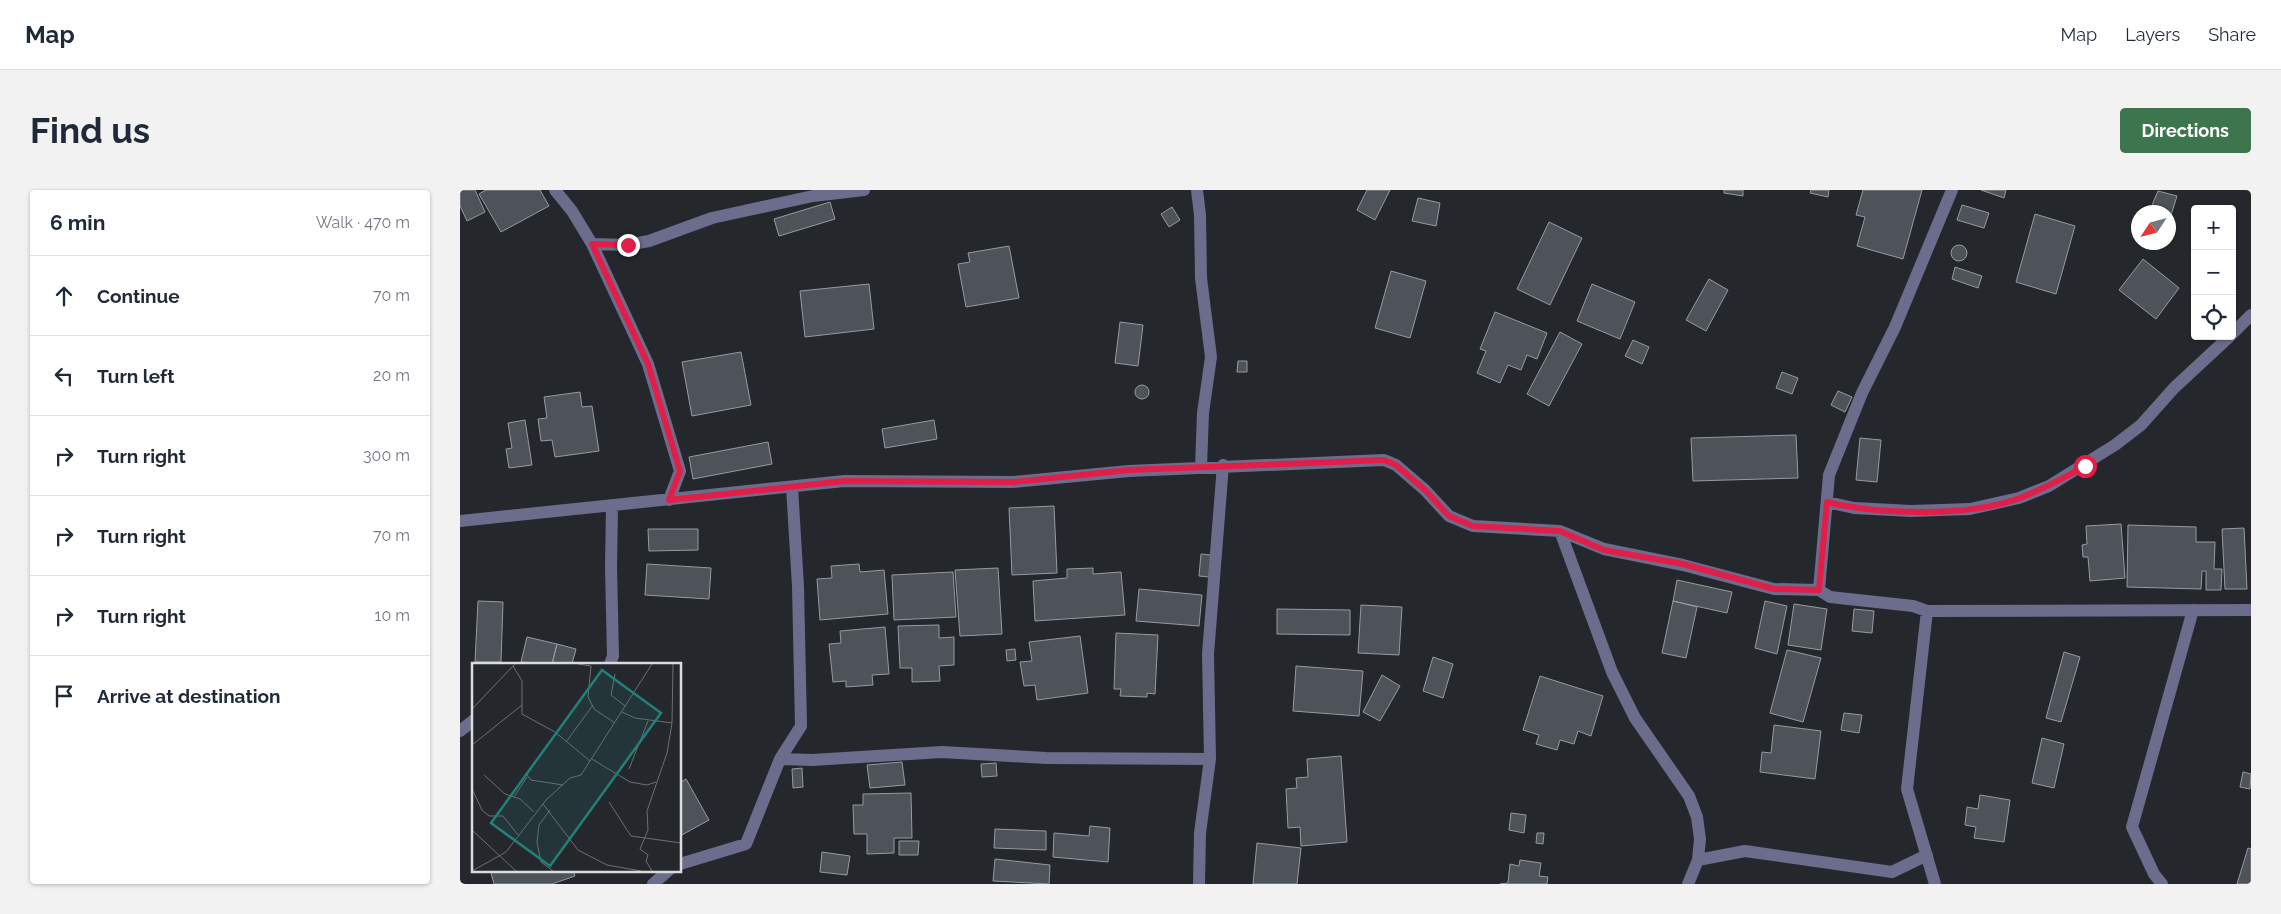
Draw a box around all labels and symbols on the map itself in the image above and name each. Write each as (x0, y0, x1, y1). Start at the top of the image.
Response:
north arrow (2131, 205, 2176, 250)
route end (617, 234, 640, 257)
route start (2074, 455, 2097, 478)
inset map (472, 663, 681, 872)

